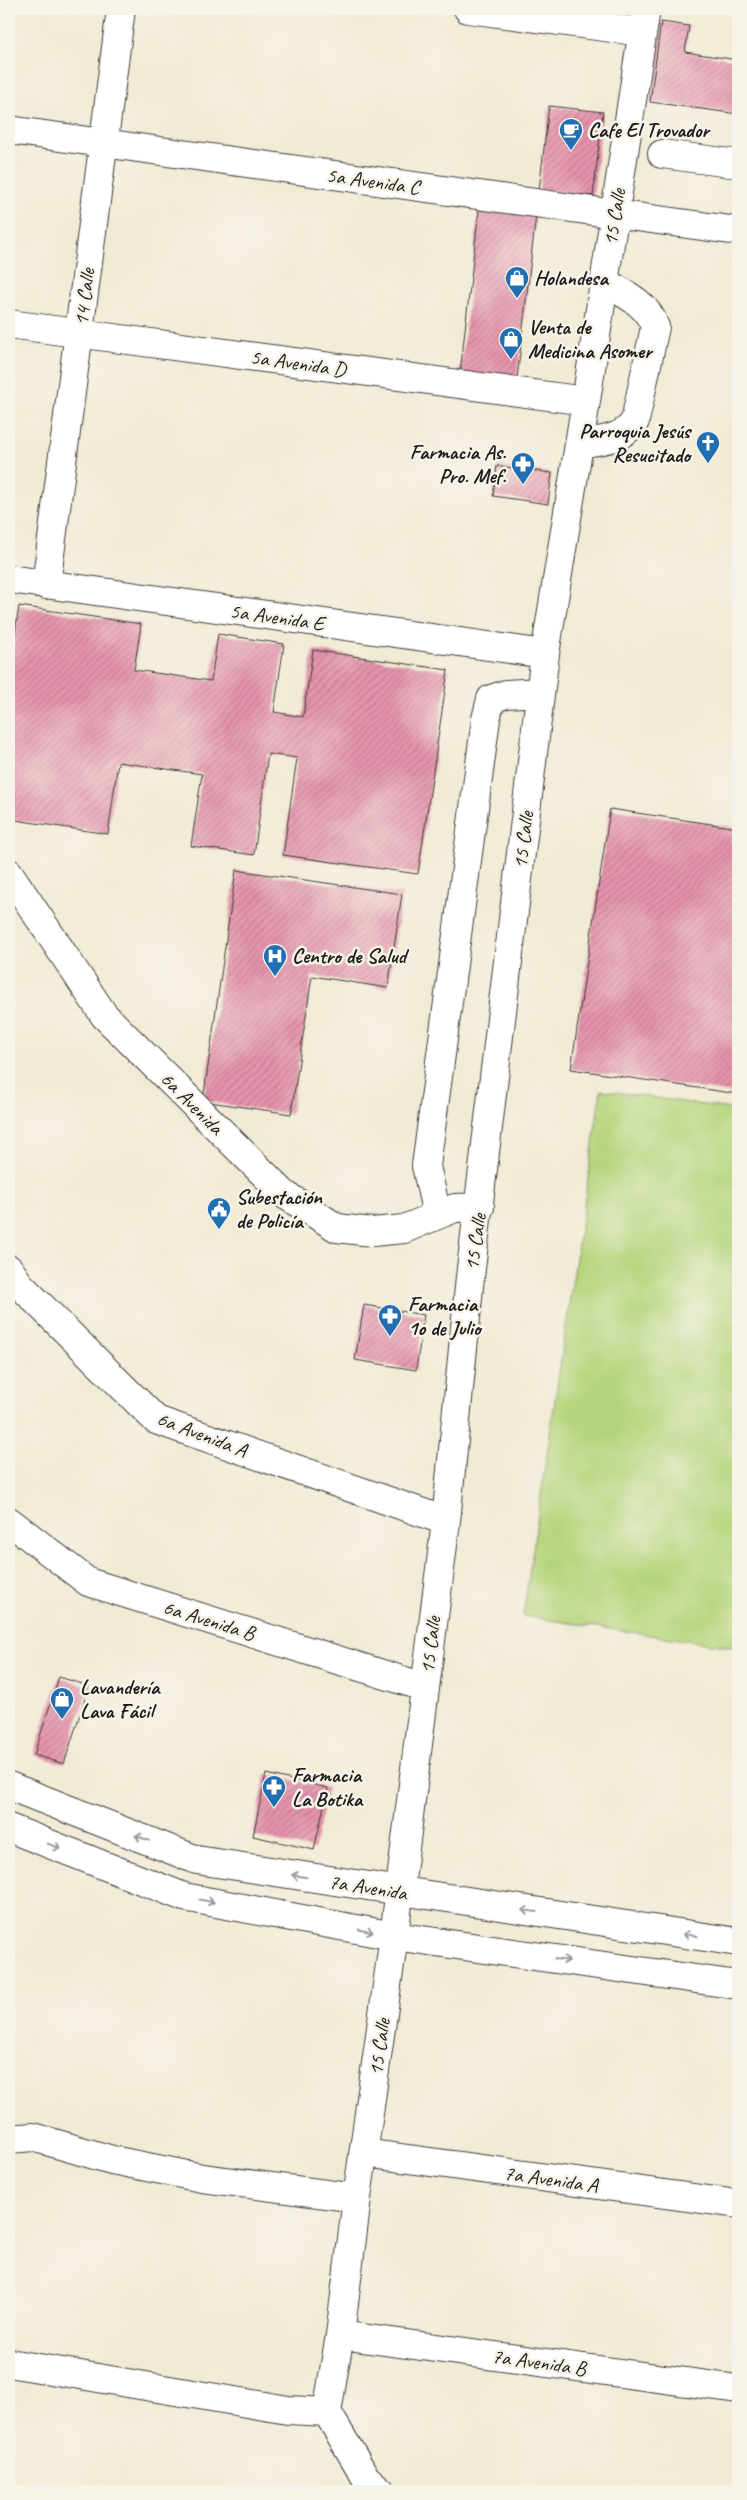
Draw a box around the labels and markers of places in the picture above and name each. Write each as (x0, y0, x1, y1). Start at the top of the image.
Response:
cafe icon: Cafe El Trovador (558, 117, 584, 151)
place label: Cafe El Trovador (588, 117, 711, 143)
shop icon: Holandesa (504, 265, 530, 299)
place label: Holandesa (534, 265, 609, 291)
place label: Venta de Medicina Asomer (528, 314, 654, 364)
shop icon: Venta de Medicina Asomer (498, 326, 524, 360)
place label: Parroquia Jesús Resucitado (579, 418, 693, 468)
church icon: Parroquia Jesús Resucitado (695, 430, 721, 464)
place label: Farmacia As. Pro. Mef. (410, 439, 507, 489)
pharmacy icon: Farmacia As. Pro. Mef. (510, 451, 536, 485)
hospital icon: Centro de Salud (262, 943, 288, 977)
place label: Centro de Salud (292, 943, 409, 969)
place label: Subestación de Policía (236, 1184, 323, 1234)
public building icon: Subestación de Policía (206, 1196, 232, 1230)
place label: Farmacia 1o de Julio (408, 1291, 483, 1341)
pharmacy icon: Farmacia 1o de Julio (377, 1303, 403, 1337)
place label: Lavandería Lava Fácil (80, 1674, 161, 1724)
shop icon: Lavandería Lava Fácil (49, 1686, 75, 1720)
place label: Farmacia La Botika (292, 1762, 364, 1812)
pharmacy icon: Farmacia La Botika (261, 1774, 287, 1808)

